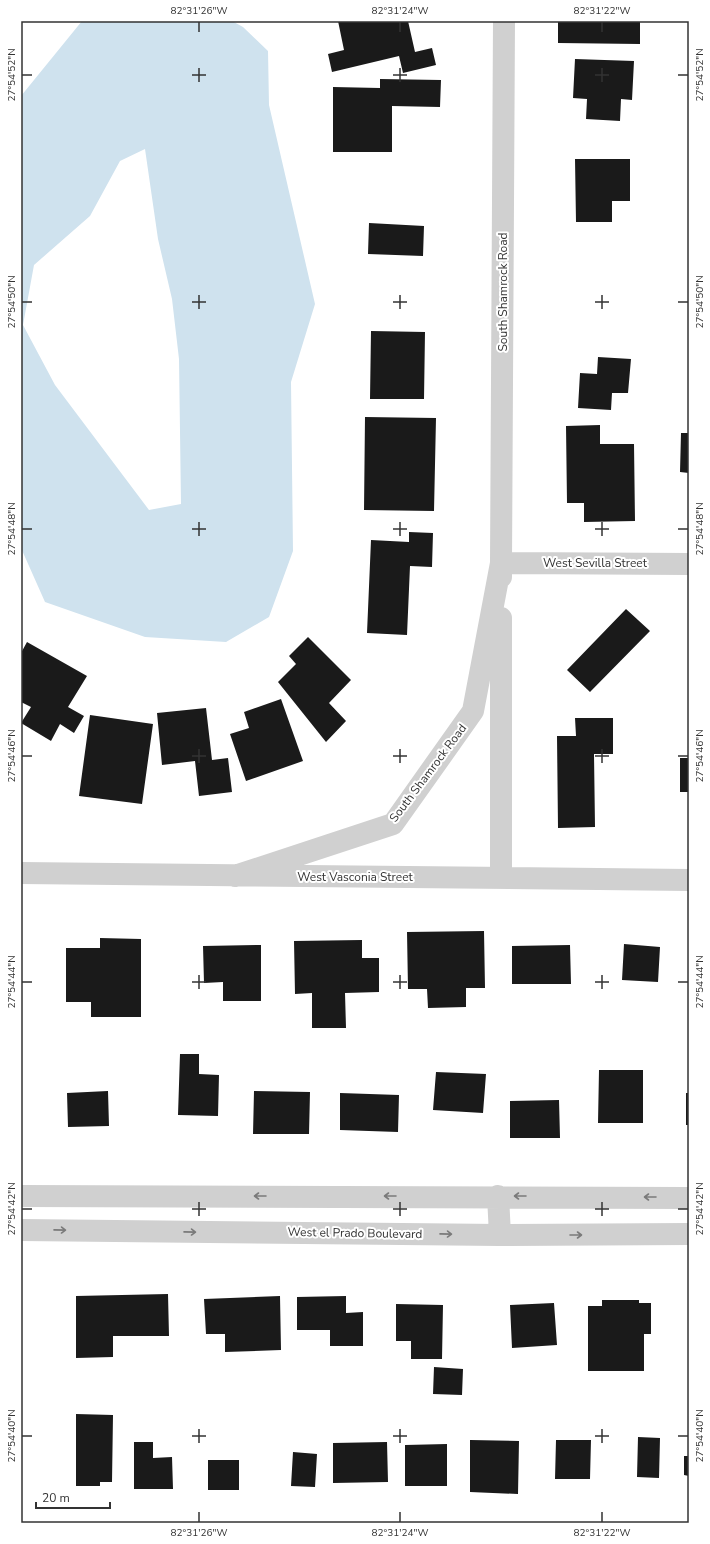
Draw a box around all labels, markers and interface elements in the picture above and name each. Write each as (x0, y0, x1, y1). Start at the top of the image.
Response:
text: 82°31'26"W (171, 4, 227, 18)
text: 82°31'24"W (372, 4, 428, 18)
text: 82°31'22"W (574, 4, 630, 18)
text: 27°54'52"N (5, 48, 19, 102)
text: 27°54'52"N (693, 48, 707, 102)
street label: South Shamrock Road (495, 232, 511, 352)
text: 27°54'50"N (5, 275, 19, 329)
text: 27°54'50"N (693, 275, 707, 329)
text: 27°54'48"N (5, 502, 19, 556)
text: 27°54'48"N (693, 502, 707, 556)
street label: West Sevilla Street (543, 555, 648, 571)
street label: South Shamrock Road (386, 721, 470, 825)
text: 27°54'46"N (5, 729, 19, 783)
text: 27°54'46"N (693, 729, 707, 783)
street label: West Vasconia Street (297, 869, 414, 885)
text: 27°54'44"N (5, 955, 19, 1009)
text: 27°54'44"N (693, 955, 707, 1009)
text: 27°54'42"N (5, 1182, 19, 1236)
text: 27°54'42"N (693, 1182, 707, 1236)
one-way arrow (254, 1192, 267, 1200)
one-way arrow (384, 1192, 397, 1200)
one-way arrow (514, 1192, 527, 1200)
one-way arrow (644, 1193, 657, 1201)
street label: West el Prado Boulevard (288, 1224, 422, 1242)
one-way arrow (53, 1227, 66, 1234)
one-way arrow (183, 1228, 196, 1236)
one-way arrow (439, 1230, 452, 1238)
one-way arrow (569, 1231, 582, 1239)
text: 27°54'40"N (5, 1409, 19, 1463)
text: 27°54'40"N (693, 1409, 707, 1463)
scale bar (36, 1484, 110, 1510)
text: 20 m (42, 1490, 70, 1506)
text: 82°31'26"W (171, 1526, 227, 1540)
text: 82°31'24"W (372, 1526, 428, 1540)
text: 82°31'22"W (574, 1526, 630, 1540)

